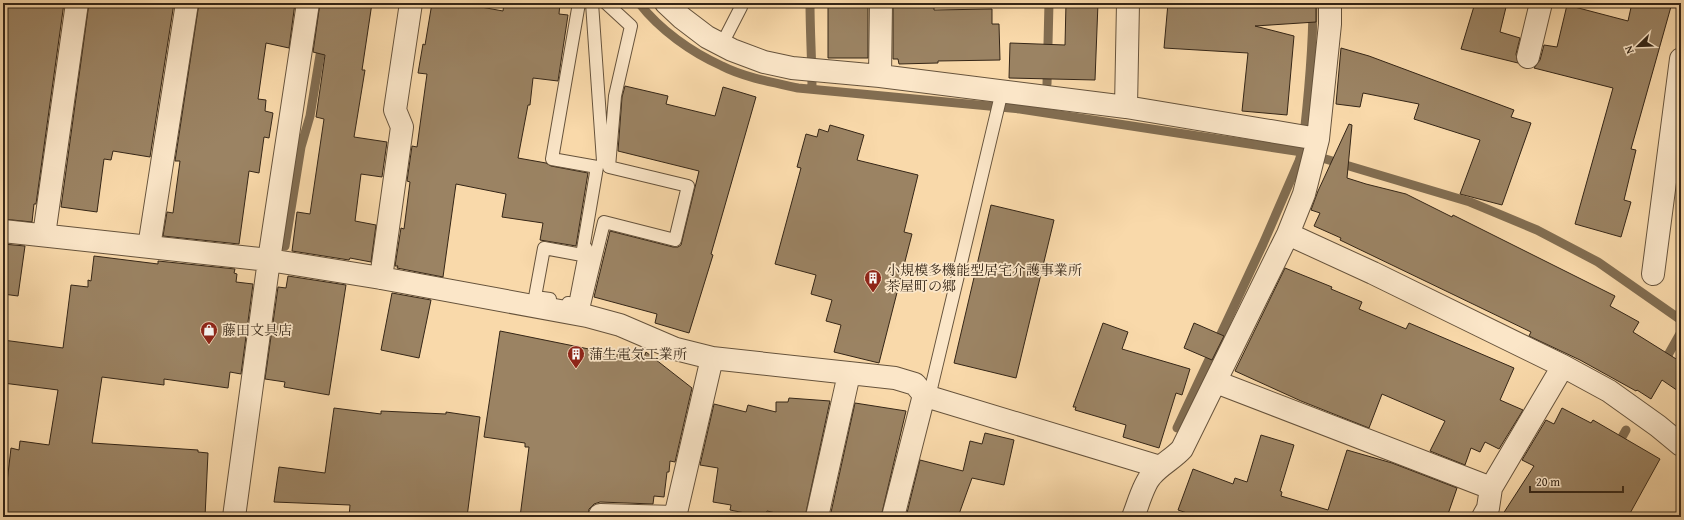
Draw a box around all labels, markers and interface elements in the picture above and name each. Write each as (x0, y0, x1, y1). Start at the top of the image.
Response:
north arrow (1618, 26, 1658, 66)
text: N (1620, 43, 1638, 56)
place label: 小規模多機能型居宅介護事業所 茶屋町の郷 (886, 260, 1082, 296)
building icon: 小規模多機能型居宅介護事業所 茶屋町の郷 (863, 268, 883, 293)
shop icon: 藤田文具店 (199, 320, 219, 345)
place label: 藤田文具店 (222, 320, 292, 340)
building icon: 蒲生電気工業所 (566, 344, 586, 369)
place label: 蒲生電気工業所 (589, 344, 687, 364)
scale bar (1530, 468, 1623, 494)
text: 20 m (1536, 473, 1560, 490)

